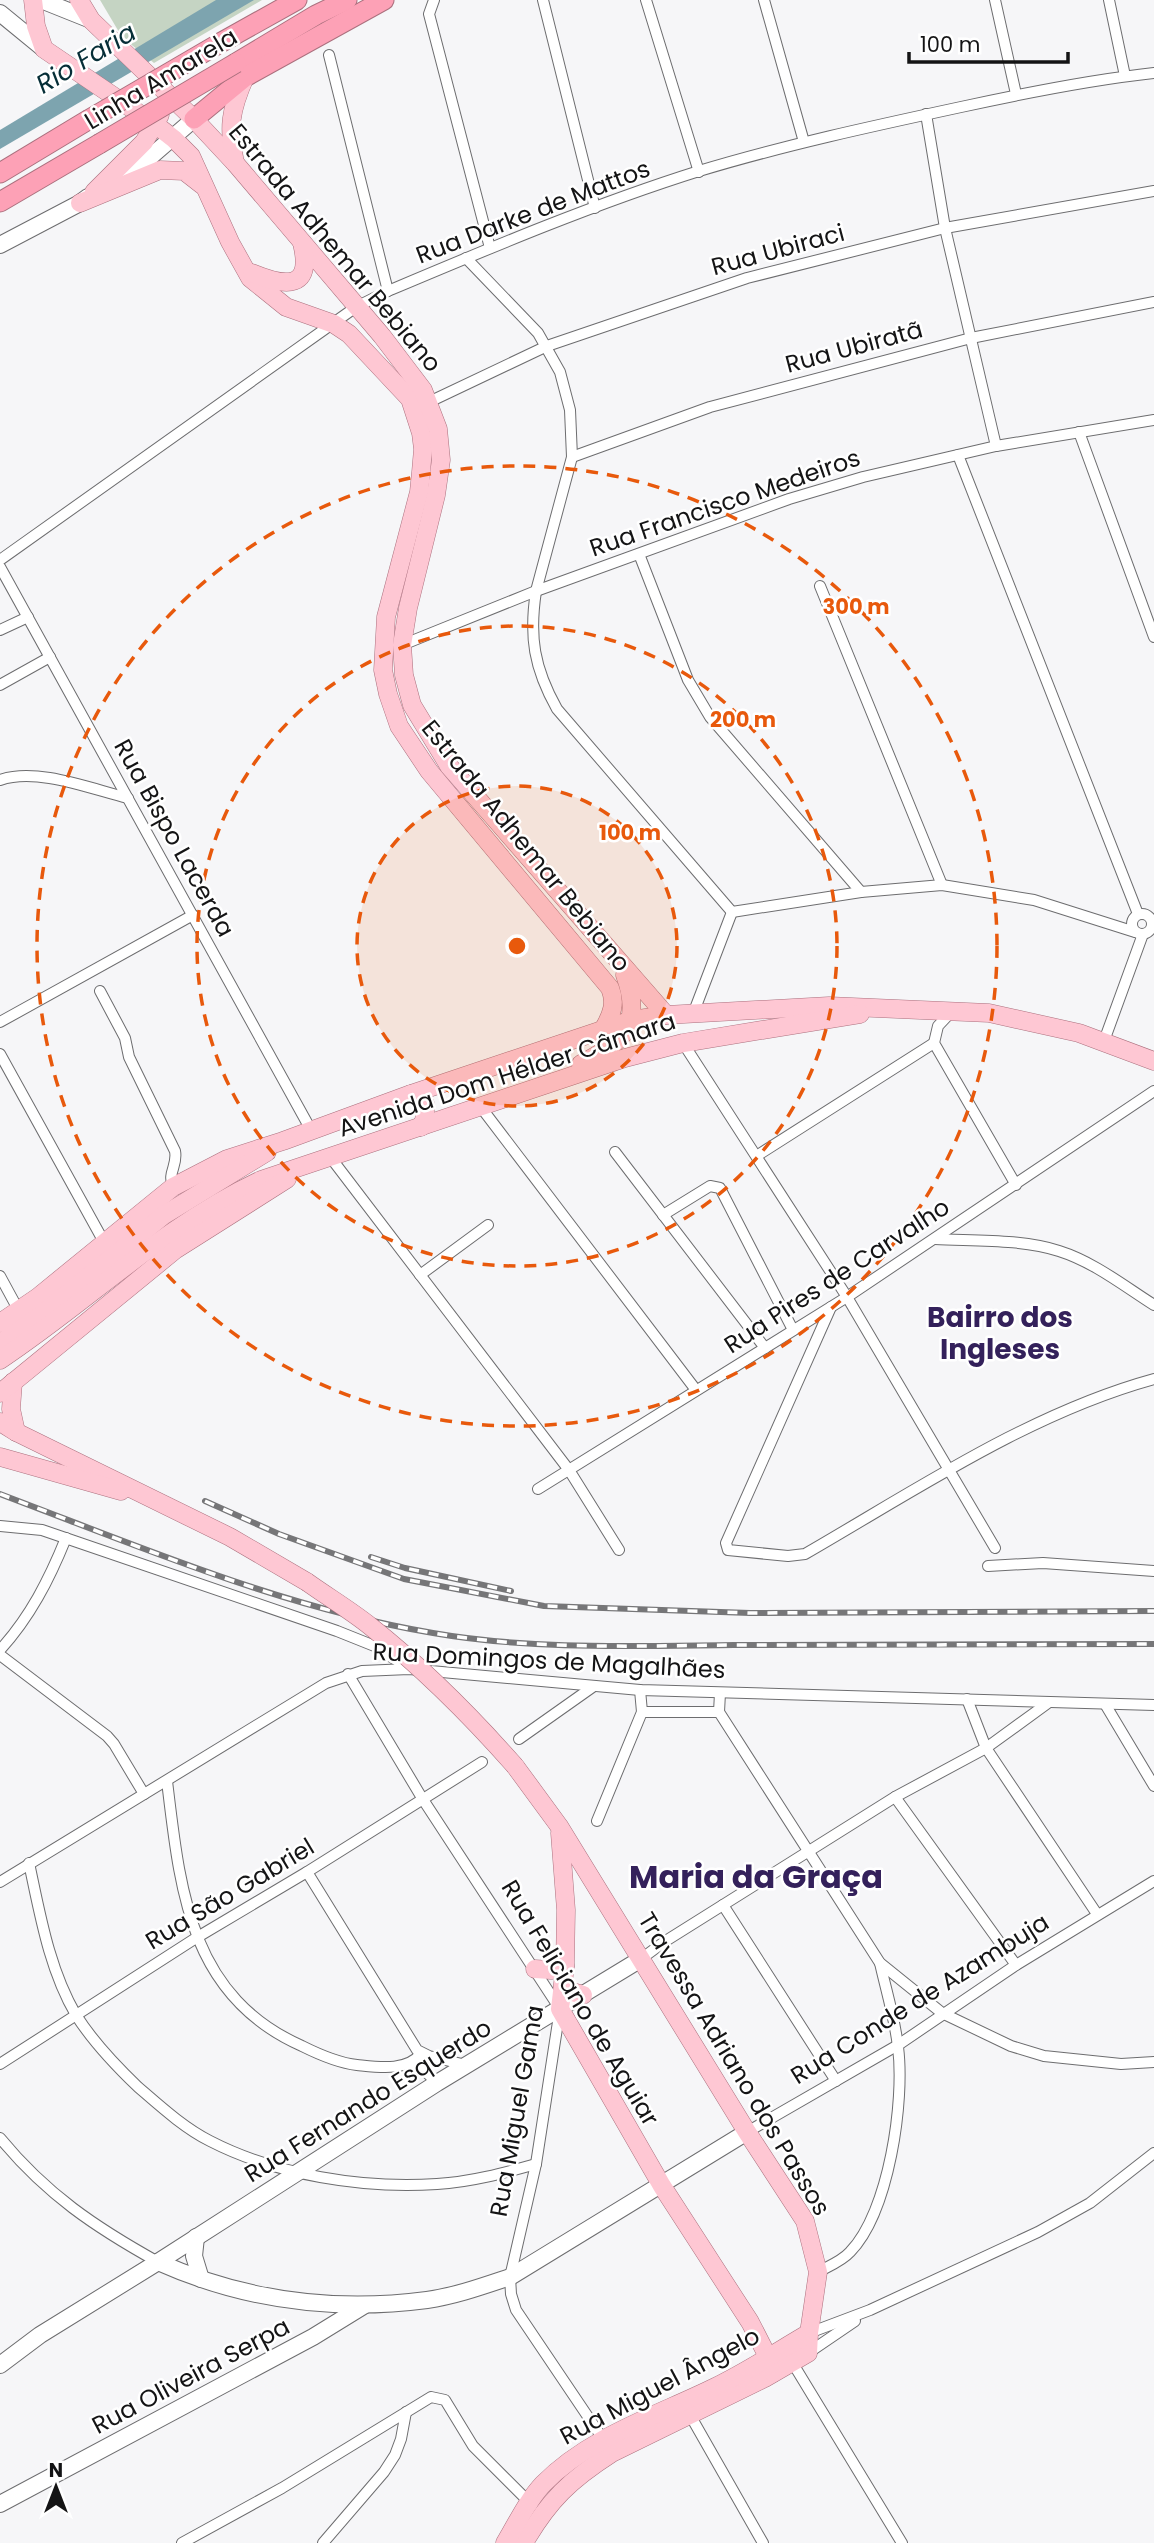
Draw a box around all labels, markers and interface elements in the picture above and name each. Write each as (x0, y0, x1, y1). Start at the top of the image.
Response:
water label: Rio Faria (29, 14, 143, 102)
street label: Linha Amarela (78, 20, 243, 137)
scale bar (909, 21, 1068, 65)
text: 100 m (920, 30, 980, 59)
street label: Estrada Adhemar Bebiano (221, 116, 449, 379)
street label: Rua Darke de Mattos (411, 152, 655, 271)
street label: Rua Ubiraci (708, 216, 848, 283)
street label: Rua Ubiratã (781, 312, 926, 381)
street label: Rua Francisco Medeiros (585, 441, 864, 564)
text: 300 m (823, 592, 889, 621)
text: 200 m (710, 705, 776, 734)
street label: Estrada Adhemar Bebiano (414, 713, 638, 979)
street label: Rua Bispo Lacerda (106, 733, 242, 942)
text: 100 m (599, 818, 661, 847)
centre of rings (505, 934, 529, 958)
street label: Avenida Dom Hélder Câmara (334, 1004, 680, 1145)
street label: Rua Pires de Carvalho (718, 1190, 956, 1361)
district label: Bairro dos Ingleses (927, 1298, 1073, 1369)
street label: Rua Domingos de Magalhães (372, 1635, 726, 1686)
street label: Rua São Gabriel (139, 1830, 320, 1957)
district label: Maria da Graça (629, 1854, 883, 1899)
street label: Rua Feliciano de Aguiar (494, 1874, 667, 2132)
street label: Rua Conde de Azambuja (784, 1905, 1055, 2092)
street label: Travessa Adriano dos Passos (631, 1906, 838, 2222)
street label: Rua Miguel Gama (482, 2003, 551, 2219)
street label: Rua Fernando Esquerdo (238, 2011, 497, 2190)
street label: Rua Oliveira Serpa (86, 2309, 295, 2442)
street label: Rua Miguel Ângelo (554, 2319, 765, 2452)
north arrow (21, 2452, 91, 2522)
text: N (49, 2457, 63, 2484)

